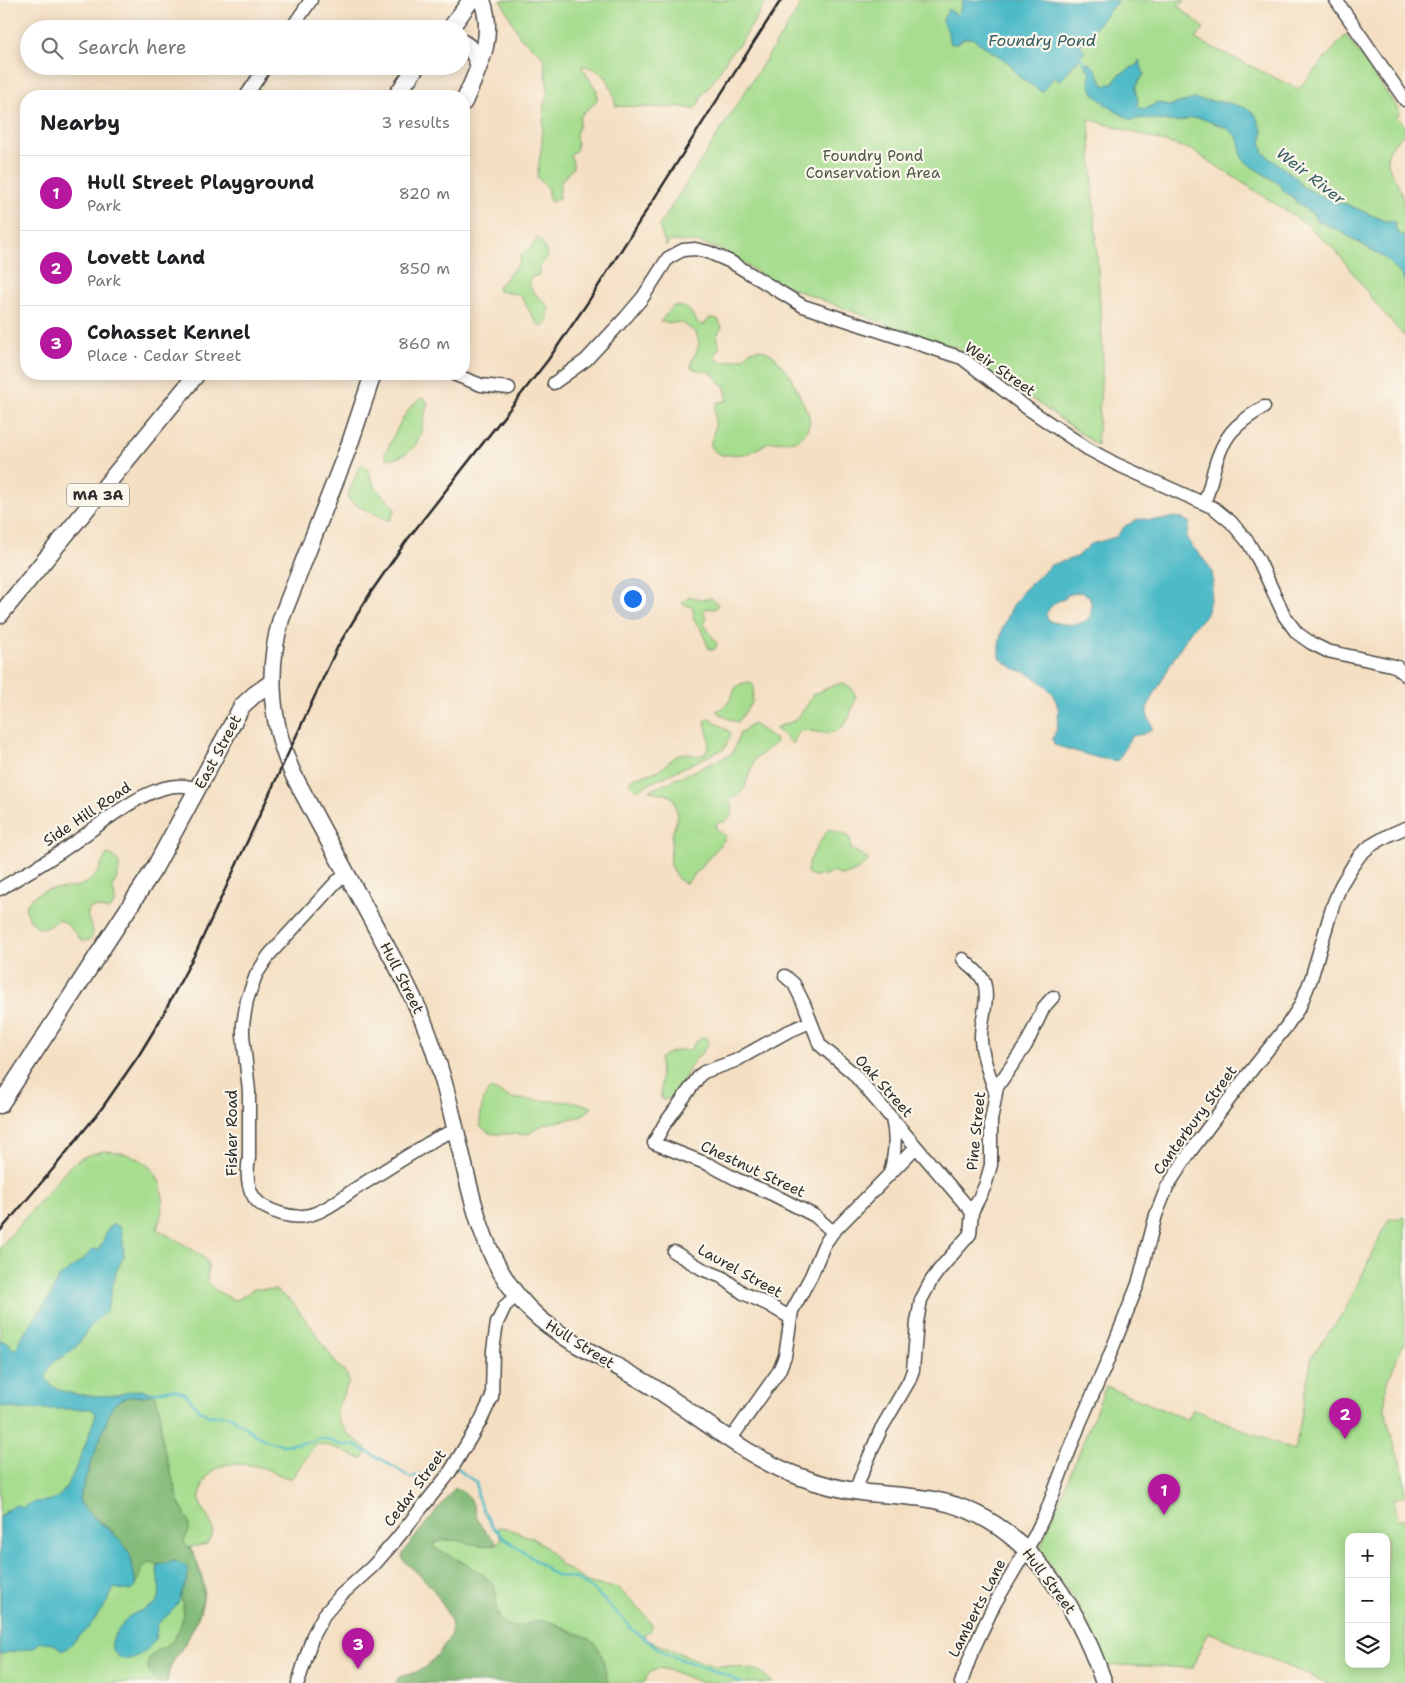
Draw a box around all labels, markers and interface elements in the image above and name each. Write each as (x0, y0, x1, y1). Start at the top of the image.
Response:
search box (20, 20, 470, 75)
water label: Foundry Pond (988, 30, 1097, 51)
icon: search (38, 34, 66, 62)
text: Search here (78, 35, 187, 60)
text: Nearby (40, 109, 120, 137)
text: 3 results (381, 112, 450, 133)
water label: Weir River (1272, 143, 1350, 210)
park label: Foundry Pond Conservation Area (806, 146, 941, 183)
text: Hull Street Playground (87, 170, 314, 195)
text: 1 (52, 183, 60, 204)
text: 820 m (399, 183, 450, 204)
text: Park (87, 195, 121, 216)
text: Lovett Land (87, 245, 205, 270)
text: 2 (50, 258, 62, 279)
text: 850 m (399, 258, 450, 279)
text: Park (87, 270, 121, 291)
text: Cohasset Kennel (87, 320, 250, 345)
text: 3 (50, 333, 62, 354)
text: 860 m (398, 333, 450, 354)
street label: Weir Street (961, 337, 1039, 401)
text: Place · Cedar Street (87, 345, 242, 366)
road number: MA 3A (67, 484, 129, 506)
your location (620, 586, 646, 612)
street label: East Street (190, 711, 246, 793)
street label: Side Hill Road (39, 777, 135, 851)
street label: Hull Street (375, 939, 429, 1017)
street label: Oak Street (851, 1050, 917, 1122)
street label: Canterbury Street (1149, 1061, 1241, 1179)
street label: Fisher Road (222, 1089, 242, 1176)
street label: Pine Street (962, 1090, 990, 1172)
street label: Chestnut Street (697, 1136, 809, 1202)
street label: Laurel Street (694, 1239, 786, 1303)
street label: Hull Street (542, 1315, 618, 1373)
pin: 2 (1329, 1398, 1361, 1439)
street label: Cedar Street (379, 1445, 451, 1531)
pin: 1 (1148, 1474, 1180, 1515)
map controls (1345, 1533, 1390, 1668)
button: + (1345, 1533, 1390, 1578)
street label: Hull Street (1018, 1544, 1080, 1618)
street label: Lamberts Lane (944, 1555, 1010, 1661)
button: − (1345, 1578, 1390, 1623)
button: layers (1345, 1623, 1390, 1668)
pin: 3 (342, 1628, 374, 1669)

